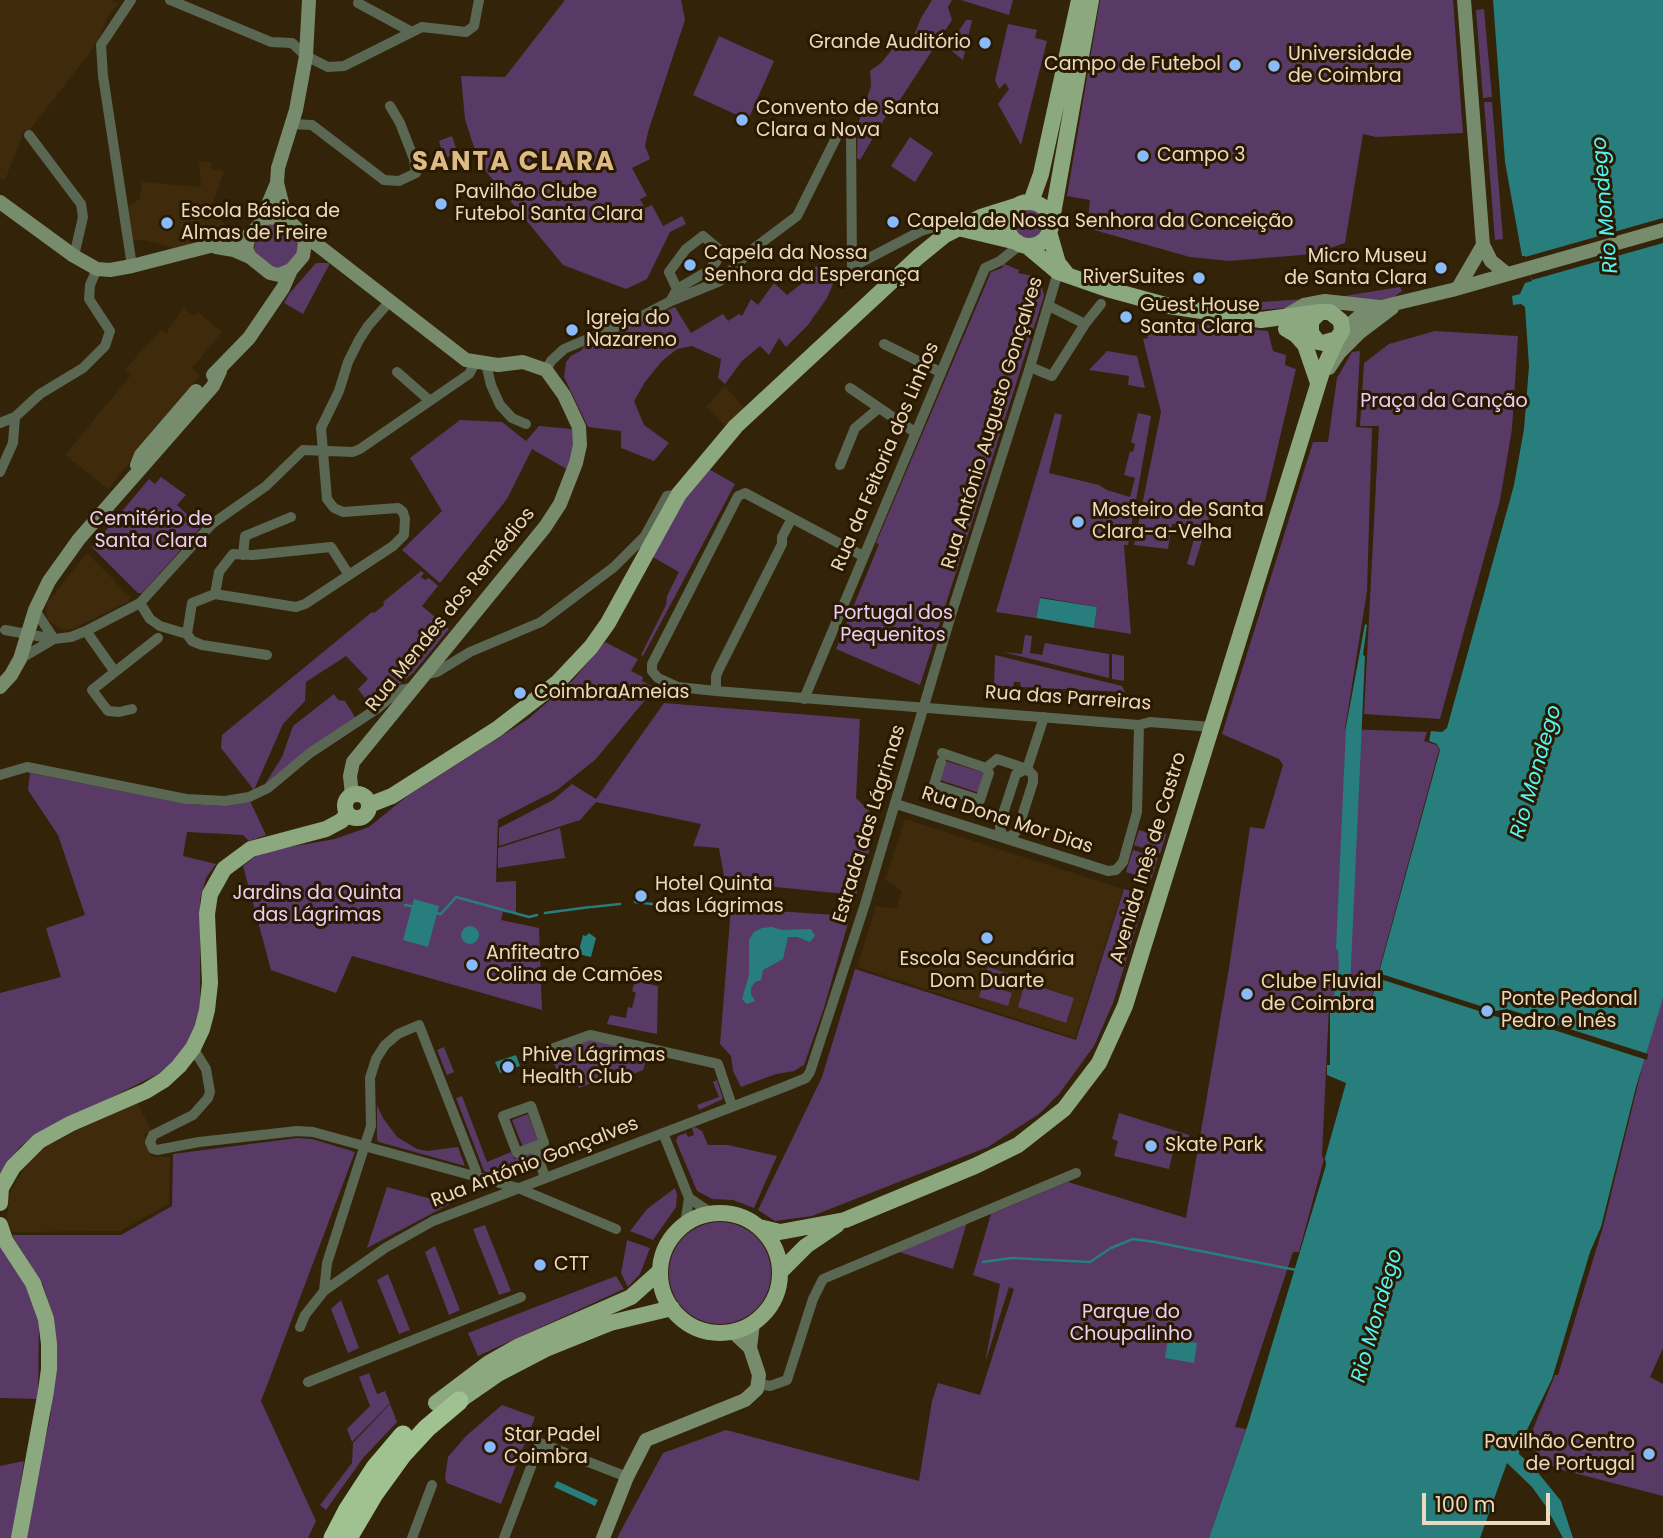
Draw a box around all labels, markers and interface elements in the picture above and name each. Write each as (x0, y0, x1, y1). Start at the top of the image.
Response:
place label: Grande Auditório (809, 32, 971, 54)
marker: Grande Auditório (977, 35, 993, 51)
place label: Universidade de Coimbra (1288, 44, 1412, 88)
place label: Campo de Futebol (1044, 54, 1221, 76)
marker: Campo de Futebol (1227, 57, 1243, 73)
marker: Universidade de Coimbra (1266, 58, 1282, 74)
place label: Convento de Santa Clara a Nova (756, 98, 939, 142)
marker: Convento de Santa Clara a Nova (734, 112, 750, 128)
water label: Rio Mondego (1587, 135, 1625, 275)
place label: Campo 3 (1157, 145, 1245, 167)
district label: SANTA CLARA (413, 147, 615, 179)
marker: Campo 3 (1135, 148, 1151, 164)
place label: Pavilhão Clube Futebol Santa Clara (455, 182, 643, 226)
marker: Pavilhão Clube Futebol Santa Clara (433, 196, 449, 212)
place label: Escola Básica de Almas de Freire (181, 201, 340, 245)
place label: Capela de Nossa Senhora da Conceição (907, 211, 1293, 233)
marker: Capela de Nossa Senhora da Conceição (885, 214, 901, 230)
marker: Escola Básica de Almas de Freire (159, 215, 175, 231)
place label: Capela da Nossa Senhora da Esperança (704, 243, 920, 287)
place label: Micro Museu de Santa Clara (1284, 246, 1427, 290)
marker: Capela da Nossa Senhora da Esperança (682, 257, 698, 273)
marker: Micro Museu de Santa Clara (1433, 260, 1449, 276)
place label: RiverSuites (1083, 267, 1185, 289)
marker: RiverSuites (1191, 270, 1207, 286)
street label: Rua António Augusto Gonçalves (938, 274, 1048, 572)
place label: Guest House Santa Clara (1140, 295, 1260, 339)
place label: Igreja do Nazareno (586, 308, 677, 352)
marker: Guest House Santa Clara (1118, 309, 1134, 325)
marker: Igreja do Nazareno (564, 322, 580, 338)
street label: Rua da Feitoria dos Linhos (827, 339, 945, 575)
park label: Praça da Canção (1360, 391, 1528, 413)
place label: Mosteiro de Santa Clara-a-Velha (1092, 500, 1264, 544)
street label: Rua Mendes dos Remédios (362, 503, 540, 717)
park label: Cemitério de Santa Clara (89, 509, 213, 553)
marker: Mosteiro de Santa Clara-a-Velha (1070, 514, 1086, 530)
park label: Portugal dos Pequenitos (833, 603, 953, 647)
place label: CoimbraAmeias (534, 682, 689, 704)
street label: Rua das Parreiras (984, 682, 1152, 716)
marker: CoimbraAmeias (512, 685, 528, 701)
water label: Rio Mondego (1506, 702, 1568, 842)
street label: Estrada das Lágrimas (829, 722, 911, 926)
street label: Avenida Inês de Castro (1106, 750, 1192, 966)
street label: Rua Dona Mor Dias (918, 783, 1096, 859)
place label: Hotel Quinta das Lágrimas (655, 874, 784, 918)
park label: Jardins da Quinta das Lágrimas (232, 883, 402, 927)
marker: Hotel Quinta das Lágrimas (633, 888, 649, 904)
marker: Escola Secundária Dom Duarte (979, 930, 995, 946)
place label: Anfiteatro Colina de Camões (486, 943, 663, 987)
place label: Escola Secundária Dom Duarte (899, 949, 1075, 993)
marker: Anfiteatro Colina de Camões (464, 957, 480, 973)
place label: Clube Fluvial de Coimbra (1261, 972, 1381, 1016)
marker: Clube Fluvial de Coimbra (1239, 986, 1255, 1002)
place label: Ponte Pedonal Pedro e Inês (1501, 989, 1638, 1033)
marker: Ponte Pedonal Pedro e Inês (1479, 1003, 1495, 1019)
place label: Phive Lágrimas Health Club (522, 1045, 665, 1089)
marker: Phive Lágrimas Health Club (500, 1059, 516, 1075)
street label: Rua António Gonçalves (428, 1113, 642, 1213)
place label: Skate Park (1165, 1135, 1263, 1157)
marker: Skate Park (1143, 1138, 1159, 1154)
water label: Rio Mondego (1347, 1246, 1409, 1386)
place label: CTT (554, 1254, 589, 1276)
marker: CTT (532, 1257, 548, 1273)
park label: Parque do Choupalinho (1070, 1302, 1192, 1346)
place label: Star Padel Coimbra (504, 1425, 600, 1469)
place label: Pavilhão Centro de Portugal (1484, 1432, 1635, 1476)
marker: Star Padel Coimbra (482, 1439, 498, 1455)
marker: Pavilhão Centro de Portugal (1641, 1446, 1657, 1462)
scale bar (1425, 1478, 1553, 1522)
text: 100 m (1435, 1490, 1495, 1519)

